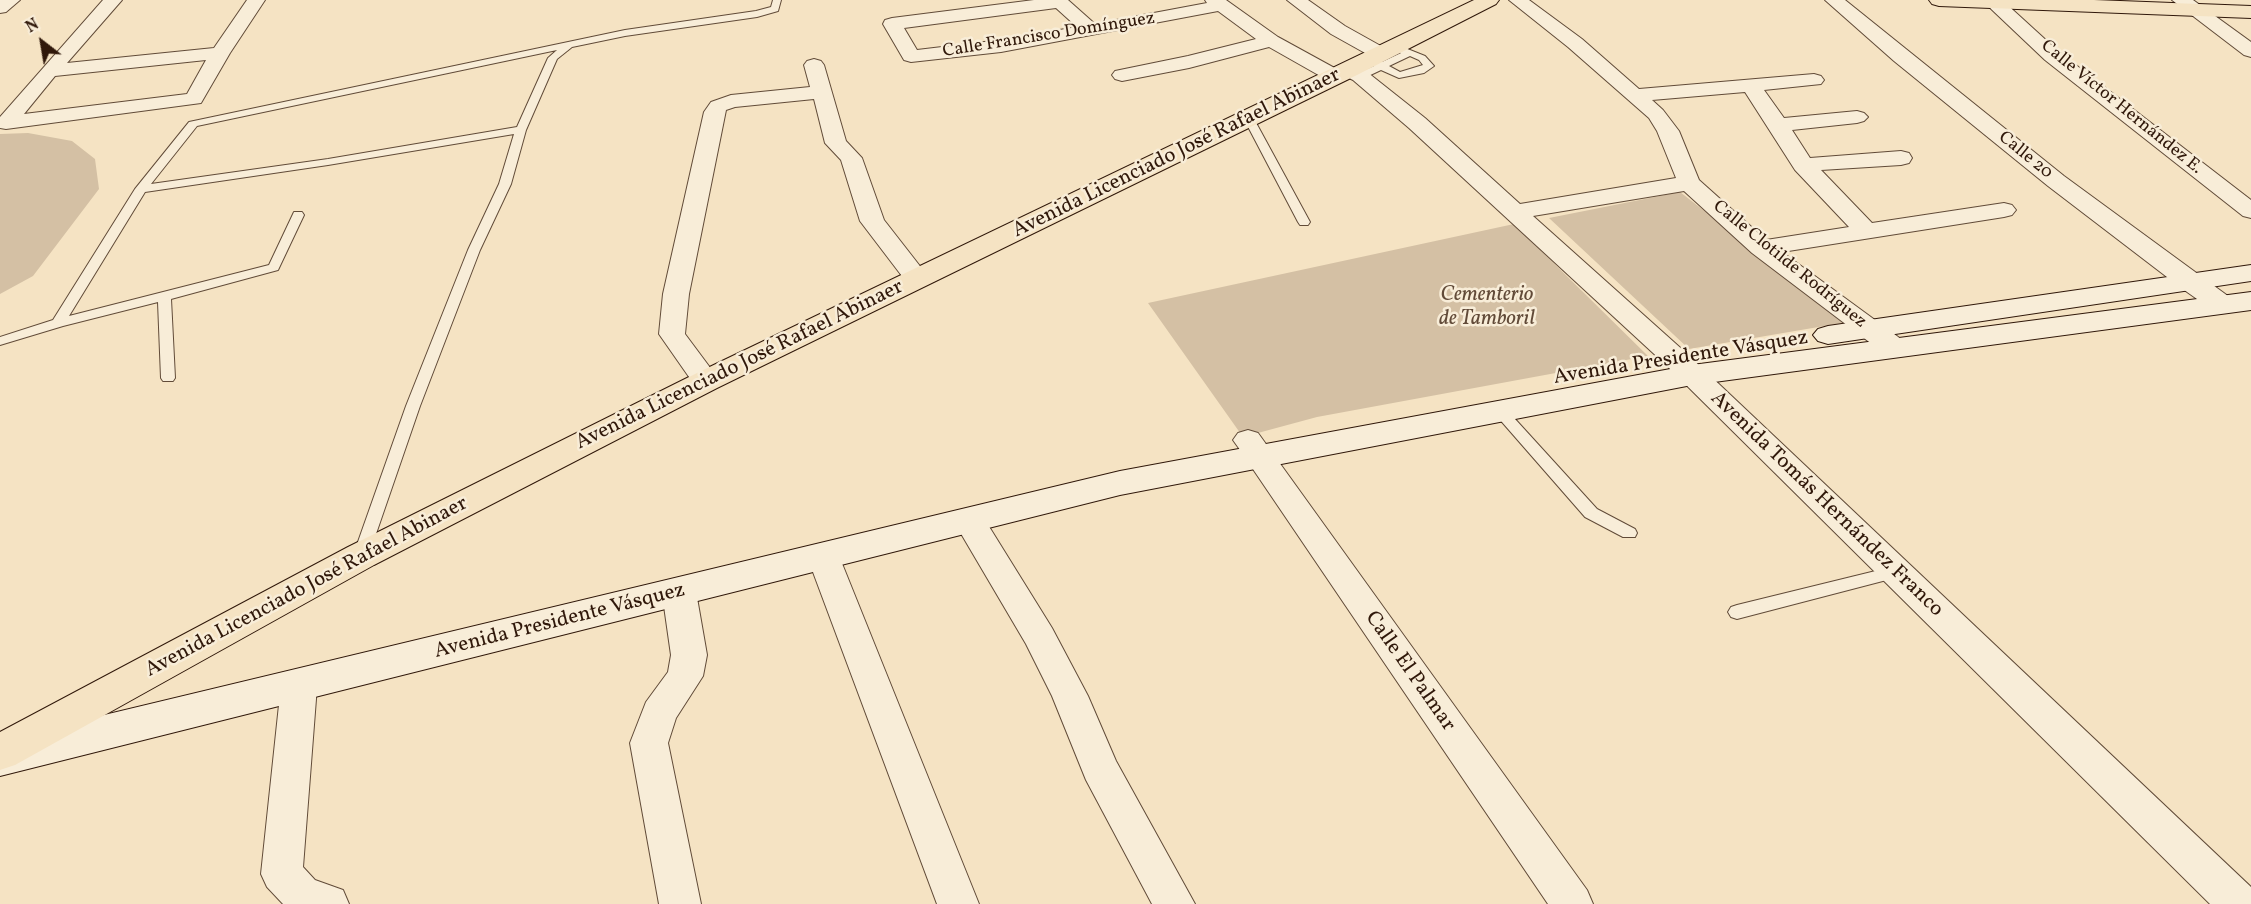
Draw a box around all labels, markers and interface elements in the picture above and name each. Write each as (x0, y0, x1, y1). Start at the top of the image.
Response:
street label: Calle Francisco Domínguez (941, 9, 1157, 63)
north arrow (12, 12, 72, 72)
text: N (22, 14, 43, 39)
street label: Calle Víctor Hernández E. (2036, 36, 2206, 180)
street label: Avenida Licenciado José Rafael Abinaer (1009, 63, 1345, 245)
street label: Calle 20 (1993, 127, 2057, 185)
street label: Calle Clotilde Rodríguez (1708, 196, 1870, 334)
street label: Avenida Licenciado José Rafael Abinaer (572, 275, 908, 457)
park label: Cementerio de Tamboril (1439, 283, 1535, 333)
street label: Avenida Presidente Vásquez (1552, 326, 1810, 392)
street label: Avenida Tomás Hernández Franco (1704, 387, 1948, 623)
street label: Avenida Licenciado José Rafael Abinaer (141, 492, 473, 684)
street label: Avenida Presidente Vásquez (432, 579, 688, 665)
street label: Calle El Palmar (1358, 607, 1460, 737)

